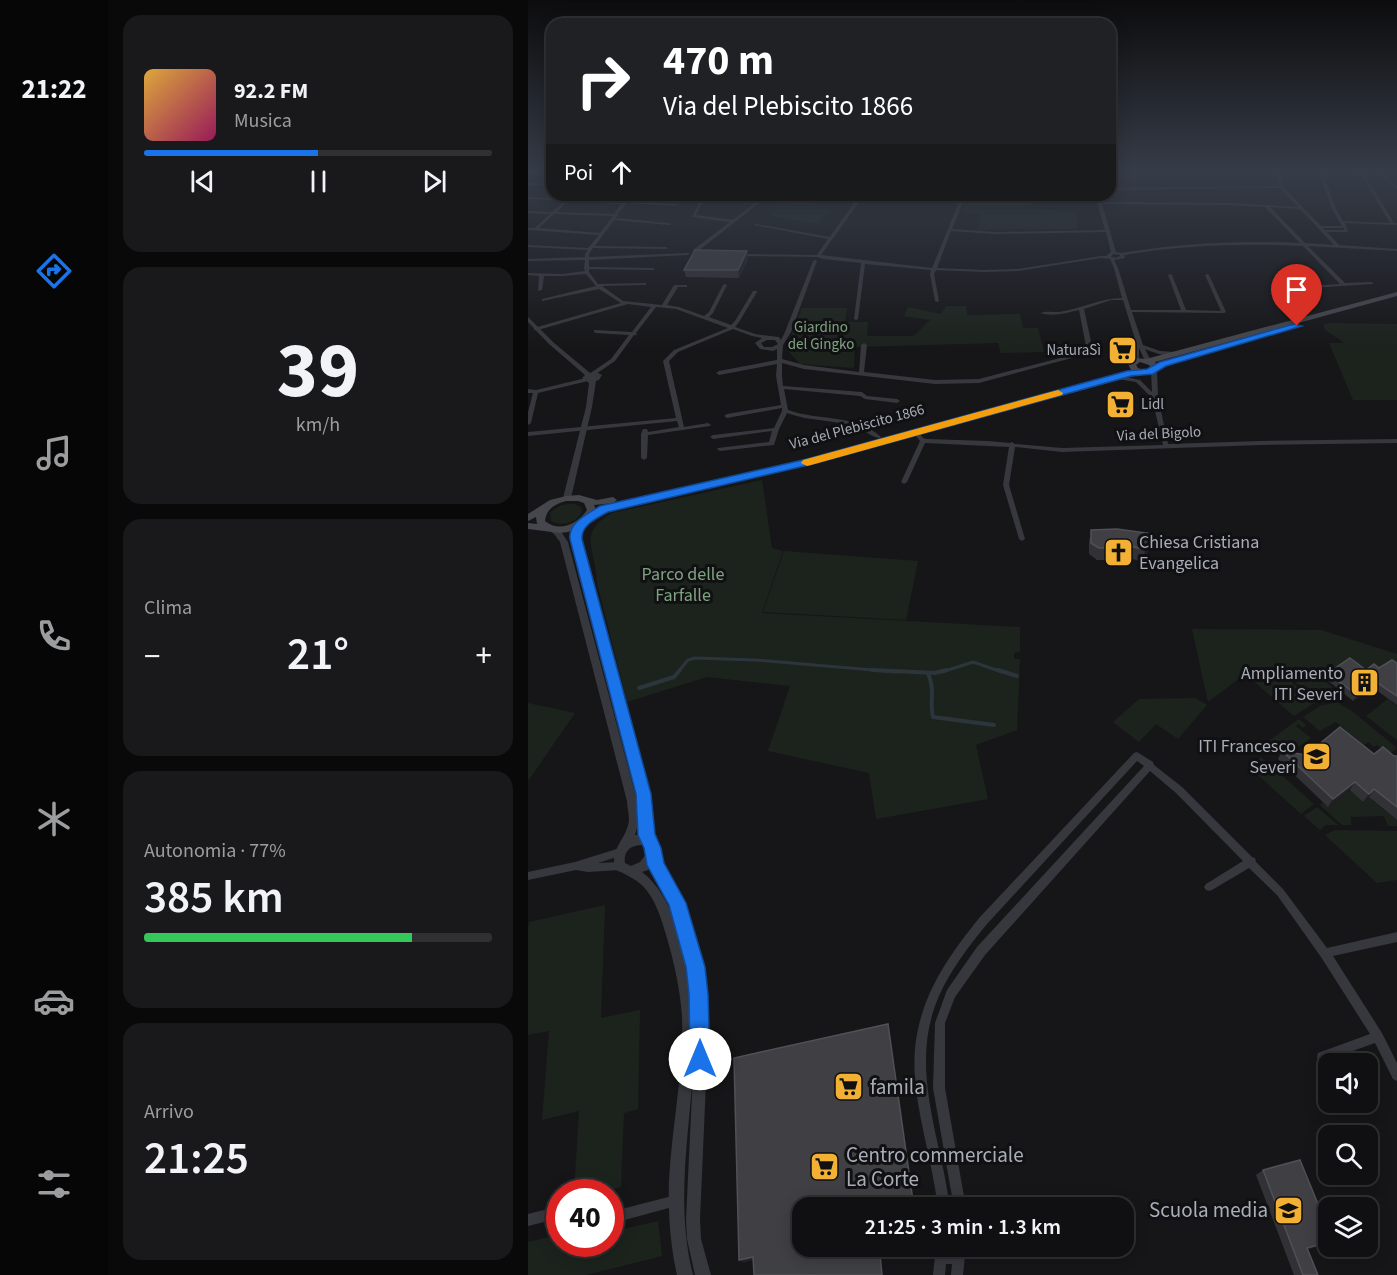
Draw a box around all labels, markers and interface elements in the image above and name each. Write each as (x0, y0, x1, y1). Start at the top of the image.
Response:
text: 470 m (663, 31, 774, 91)
icon: right (564, 42, 642, 120)
text: 21:22 (21, 70, 87, 109)
text: 92.2 FM (234, 75, 308, 107)
text: Via del Plebiscito 1866 (663, 87, 913, 126)
text: Musica (234, 107, 292, 135)
icon: ahead (605, 156, 638, 189)
text: Poi (564, 157, 593, 189)
icon: previous (186, 165, 219, 198)
icon: pause (302, 165, 335, 198)
icon: next (418, 165, 451, 198)
icon: directions (33, 250, 75, 292)
pin (1271, 264, 1322, 326)
icon: arrive (1280, 273, 1313, 306)
text: 39 (277, 316, 359, 427)
park label: Giardino del Gingko (788, 317, 854, 355)
supermarket icon: NaturaSì (1106, 334, 1138, 366)
place label: NaturaSì (1047, 340, 1101, 361)
supermarket icon: Lidl (1104, 388, 1136, 420)
place label: Lidl (1141, 394, 1164, 415)
street label: Via del Plebiscito 1866 (787, 399, 927, 455)
text: km/h (296, 411, 340, 439)
street label: Via del Bigolo (1116, 421, 1202, 447)
icon: music (33, 432, 75, 474)
place label: Chiesa Cristiana Evangelica (1139, 530, 1259, 576)
church icon: Chiesa Cristiana Evangelica (1102, 536, 1134, 568)
park label: Parco delle Farfalle (642, 562, 724, 608)
text: Clima (144, 594, 192, 622)
icon: phone (33, 615, 75, 657)
text: 21° (287, 623, 349, 687)
text: − (144, 633, 160, 680)
text: + (476, 633, 492, 680)
place label: Ampliamento ITI Severi (1241, 661, 1343, 707)
building icon: Ampliamento ITI Severi (1348, 667, 1380, 699)
place label: ITI Francesco Severi (1198, 734, 1296, 780)
school or university icon: ITI Francesco Severi (1301, 740, 1333, 772)
icon: climate (33, 798, 75, 840)
text: Autonomia · 77% (144, 837, 286, 865)
text: 385 km (144, 866, 284, 930)
icon: car (33, 980, 75, 1022)
position arrow (668, 1027, 732, 1091)
map controls (1318, 1053, 1378, 1257)
button: sound (1318, 1053, 1378, 1113)
supermarket icon: famila (833, 1071, 865, 1103)
place label: famila (870, 1072, 925, 1102)
text: Arrivo (144, 1098, 194, 1126)
button: search (1318, 1125, 1378, 1185)
text: 21:25 (144, 1127, 249, 1191)
place label: Centro commerciale La Corte (846, 1140, 1024, 1194)
supermarket icon: Centro commerciale La Corte (809, 1151, 841, 1183)
icon: filters (33, 1163, 75, 1205)
speed limit sign: 40 (546, 1179, 624, 1257)
school or university icon: Scuola media (1273, 1194, 1305, 1226)
place label: Scuola media (1149, 1195, 1268, 1225)
button: layers (1318, 1197, 1378, 1257)
text: 21:25 · 3 min · 1.3 km (865, 1211, 1061, 1243)

